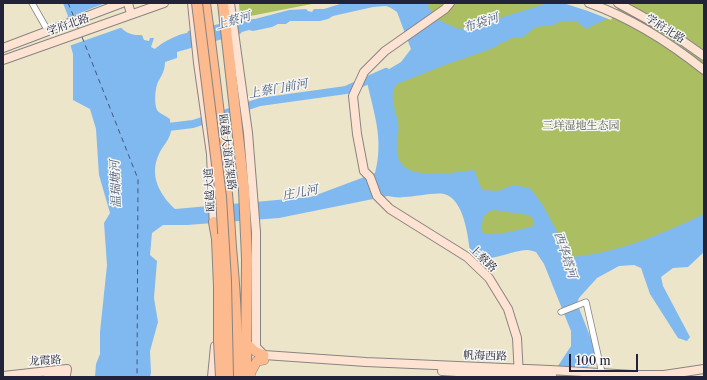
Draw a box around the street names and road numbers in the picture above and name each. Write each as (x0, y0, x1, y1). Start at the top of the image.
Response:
street label: 学府北路 (45, 12, 91, 38)
street label: 学府北路 (643, 12, 687, 46)
street label: 瓯越大道高架路 (216, 113, 238, 191)
street label: 瓯越大道 (202, 168, 218, 212)
street label: 上蔡路 (467, 243, 499, 275)
street label: 帆海西路 (463, 349, 507, 363)
street label: 龙霞路 (28, 353, 62, 369)

